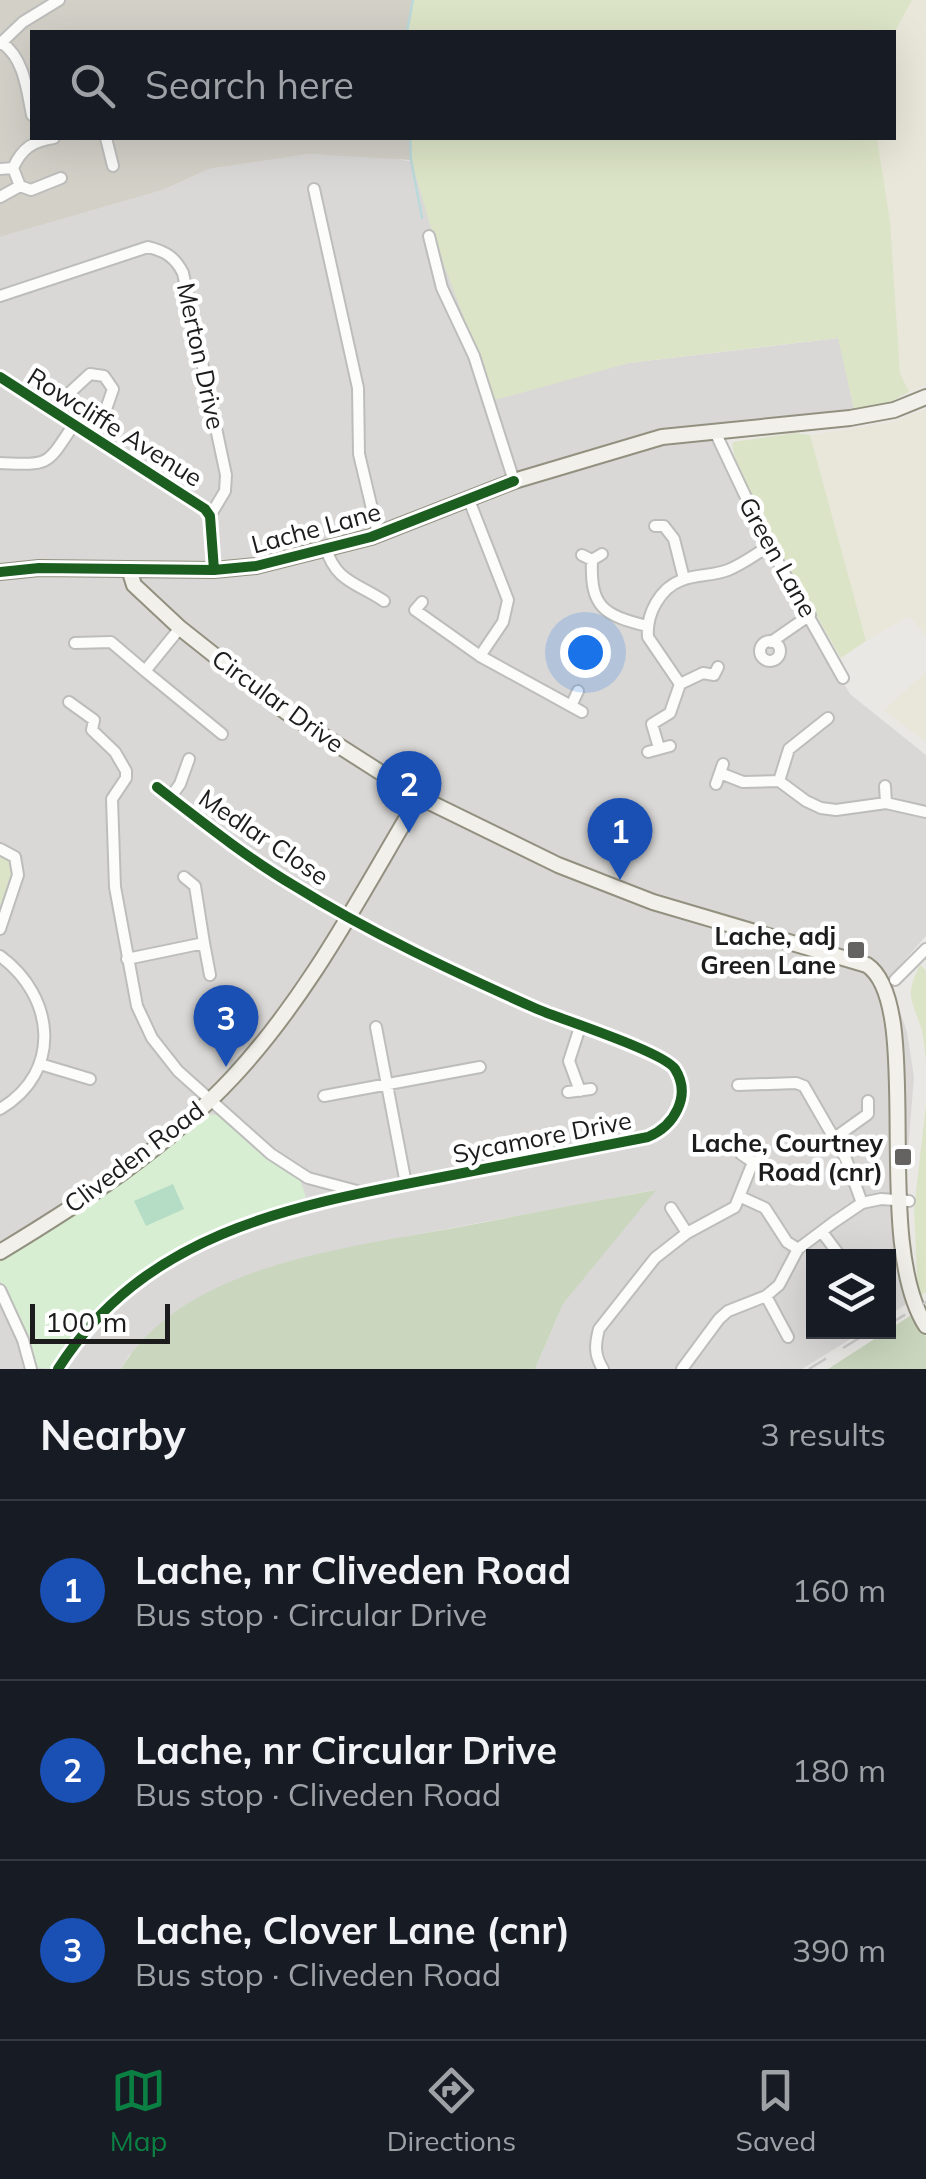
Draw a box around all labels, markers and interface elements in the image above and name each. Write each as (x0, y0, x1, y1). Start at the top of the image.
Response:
search box (30, 30, 896, 140)
icon: search (65, 58, 120, 113)
text: Search here (145, 61, 354, 109)
street label: Merton Drive (171, 280, 232, 432)
street label: Rowcliffe Avenue (22, 360, 208, 493)
street label: Green Lane (733, 491, 824, 622)
street label: Lache Lane (248, 495, 384, 560)
your location (560, 627, 611, 678)
street label: Circular Drive (206, 642, 350, 759)
pin: 2 (376, 750, 442, 833)
street label: Medlar Close (193, 782, 335, 891)
pin: 1 (588, 798, 652, 880)
place label: Lache, adj Green Lane (700, 920, 836, 980)
marker: Lache, adj Green Lane (845, 939, 867, 961)
pin: 3 (194, 984, 258, 1067)
street label: Cliveden Road (58, 1094, 210, 1219)
street label: Sycamore Drive (450, 1104, 634, 1169)
place label: Lache, Courtney Road (cnr) (691, 1127, 883, 1187)
marker: Lache, Courtney Road (cnr) (892, 1146, 914, 1168)
map controls (806, 1249, 896, 1339)
button: layers (806, 1249, 896, 1339)
scale bar (30, 1299, 170, 1344)
text: 100 m (45, 1304, 127, 1339)
text: Nearby (40, 1408, 186, 1461)
text: 3 results (761, 1414, 886, 1454)
text: Lache, nr Cliveden Road (135, 1546, 571, 1594)
text: 1 (63, 1570, 82, 1610)
text: 160 m (792, 1570, 886, 1610)
text: Bus stop · Circular Drive (135, 1594, 487, 1634)
text: Lache, nr Circular Drive (135, 1726, 557, 1774)
text: 2 (63, 1750, 82, 1790)
text: 180 m (792, 1750, 886, 1790)
text: Bus stop · Cliveden Road (135, 1774, 501, 1814)
text: Lache, Clover Lane (cnr) (135, 1906, 570, 1954)
text: 3 (63, 1930, 82, 1970)
text: 390 m (792, 1930, 886, 1970)
text: Bus stop · Cliveden Road (135, 1954, 501, 1994)
tab: Map (110, 2063, 167, 2158)
tab: Directions (387, 2063, 516, 2158)
tab: Saved (735, 2063, 816, 2158)

